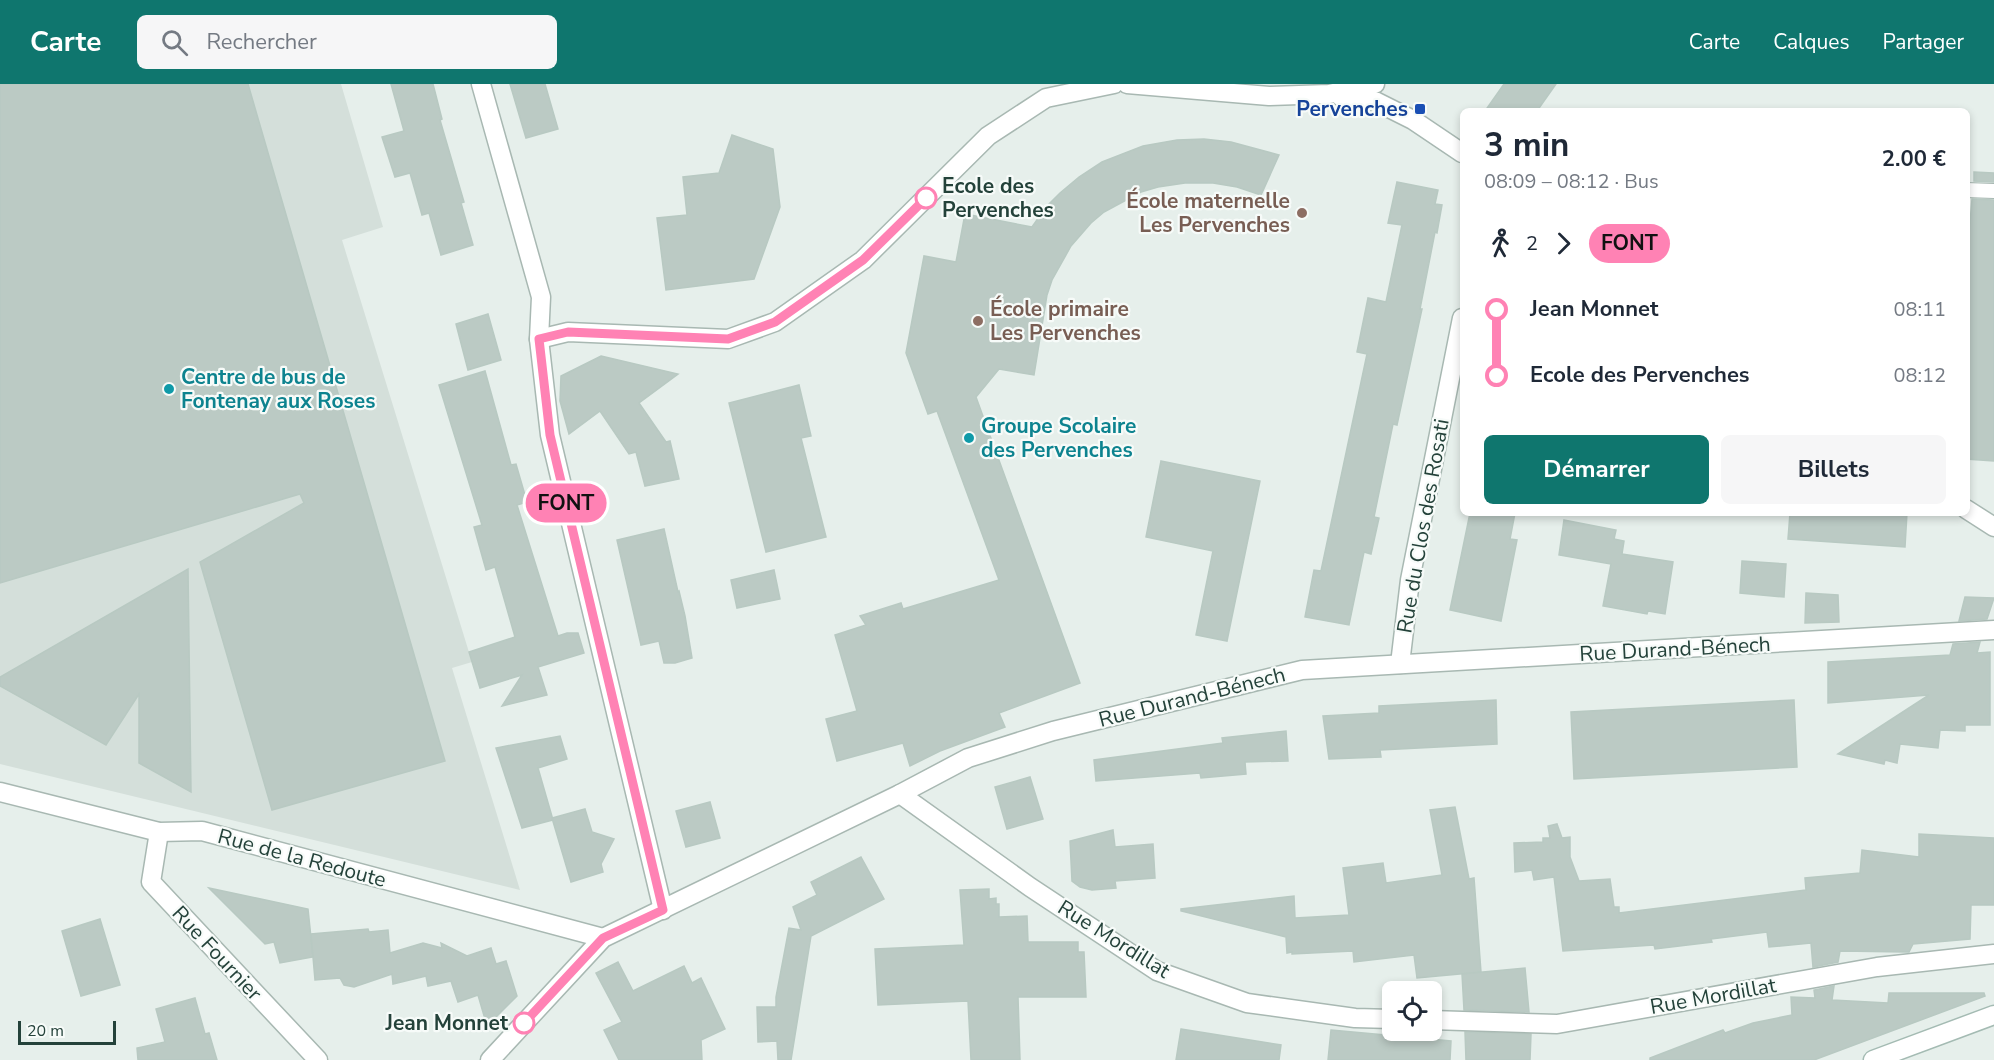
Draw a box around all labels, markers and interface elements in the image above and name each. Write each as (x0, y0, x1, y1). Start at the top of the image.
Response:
search box (137, 15, 557, 69)
text: Carte (30, 23, 101, 61)
icon: search (158, 26, 191, 59)
text: Rechercher (206, 27, 317, 57)
text: Carte (1689, 28, 1740, 56)
text: Calques (1773, 28, 1850, 56)
text: Partager (1883, 28, 1964, 56)
place label: Pervenches (1296, 95, 1408, 123)
marker: Pervenches (1413, 102, 1427, 116)
text: 3 min (1484, 123, 1569, 168)
text: 2.00 € (1882, 144, 1946, 174)
text: 08:09 – 08:12 · Bus (1484, 168, 1659, 195)
place label: Ecole des Pervenches (942, 172, 1054, 224)
marker: Ecole des Pervenches (915, 187, 937, 209)
place label: École maternelle Les Pervenches (1126, 187, 1290, 239)
marker: École maternelle Les Pervenches (1295, 206, 1309, 220)
icon: walk (1484, 227, 1517, 260)
icon: forward (1547, 227, 1580, 260)
text: FONT (1601, 229, 1658, 257)
text: 2 (1526, 230, 1538, 257)
text: Jean Monnet (1530, 294, 1658, 324)
place label: École primaire Les Pervenches (990, 295, 1141, 347)
text: 08:11 (1893, 296, 1946, 323)
marker: École primaire Les Pervenches (971, 314, 985, 328)
text: Ecole des Pervenches (1530, 360, 1750, 390)
text: 08:12 (1893, 362, 1946, 389)
place label: Centre de bus de Fontenay aux Roses (181, 363, 375, 415)
marker: Centre de bus de Fontenay aux Roses (162, 382, 176, 396)
place label: Groupe Scolaire des Pervenches (981, 412, 1136, 464)
street label: Rue du Clos des Rosati (1390, 417, 1456, 635)
marker: Groupe Scolaire des Pervenches (962, 431, 976, 445)
button: Démarrer (1484, 435, 1709, 504)
button: Billets (1721, 435, 1946, 504)
line badge: FONT (524, 484, 608, 522)
text: FONT (538, 489, 594, 517)
street label: Rue Durand-Bénech (1579, 630, 1771, 668)
street label: Rue Durand-Bénech (1096, 660, 1288, 734)
street label: Rue de la Redoute (215, 822, 389, 894)
street label: Rue Mordillat (1053, 893, 1176, 985)
street label: Rue Fournier (166, 900, 268, 1007)
street label: Rue Mordillat (1648, 971, 1779, 1021)
map controls (1382, 981, 1442, 1041)
button: locate (1382, 981, 1442, 1041)
place label: Jean Monnet (384, 1009, 509, 1037)
marker: Jean Monnet (513, 1012, 535, 1034)
scale bar (18, 1018, 116, 1046)
text: 20 m (27, 1020, 64, 1042)

